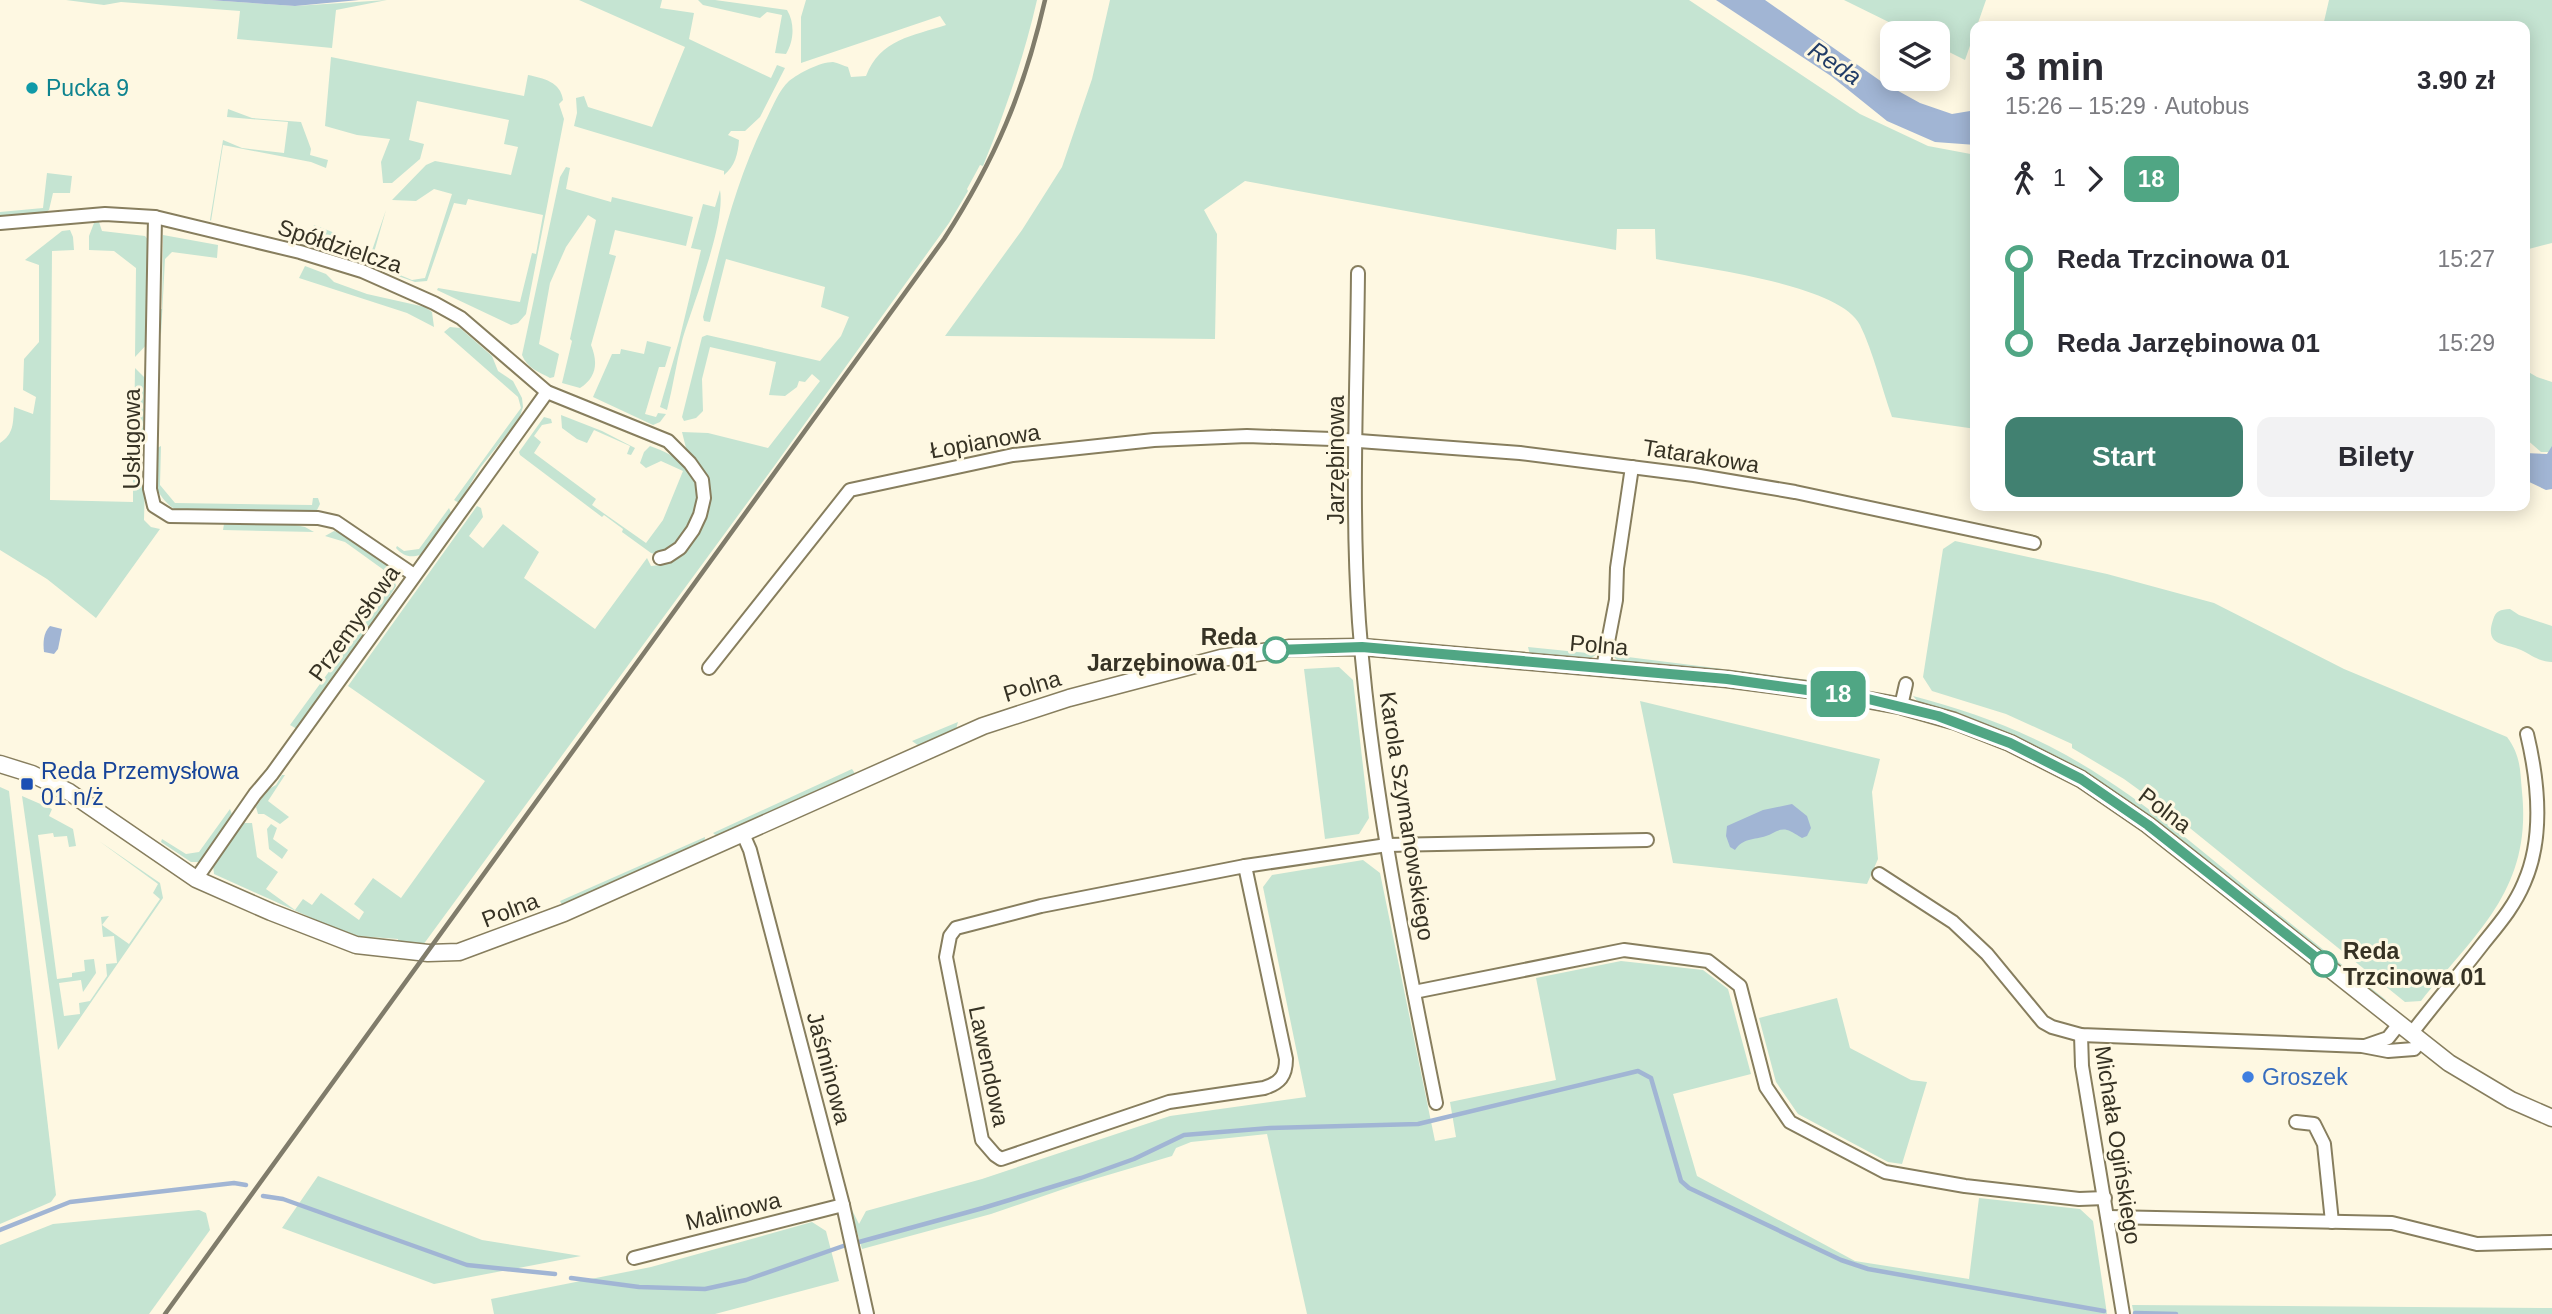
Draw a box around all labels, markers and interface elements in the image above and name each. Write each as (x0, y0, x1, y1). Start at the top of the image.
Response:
map controls (1880, 21, 1950, 91)
button: layers (1880, 21, 1950, 91)
water label: Reda (1804, 36, 1866, 90)
text: 3 min (2005, 46, 2104, 88)
text: 3.90 zł (2417, 65, 2495, 95)
place label: Pucka 9 (46, 75, 129, 101)
marker: Pucka 9 (24, 80, 40, 96)
text: 15:26 – 15:29 · Autobus (2005, 93, 2249, 119)
icon: walk (2005, 160, 2043, 198)
icon: forward (2076, 160, 2114, 198)
text: 1 (2053, 165, 2066, 191)
text: 18 (2138, 165, 2165, 192)
street label: Spółdzielcza (275, 214, 406, 278)
text: Reda Trzcinowa 01 (2057, 244, 2290, 274)
text: 15:27 (2437, 246, 2495, 272)
text: Reda Jarzębinowa 01 (2057, 328, 2320, 358)
text: 15:29 (2437, 330, 2495, 356)
street label: Usługowa (119, 388, 145, 490)
street label: Jarzębinowa (1323, 395, 1349, 525)
button: Start (2005, 417, 2243, 497)
button: Bilety (2257, 417, 2495, 497)
street label: Łopianowa (928, 419, 1042, 463)
street label: Tatarakowa (1641, 434, 1761, 478)
street label: Przemysłowa (303, 560, 405, 686)
place label: Reda Jarzębinowa 01 (1087, 624, 1257, 676)
street label: Polna (1569, 629, 1630, 661)
marker: Reda Jarzębinowa 01 (1263, 637, 1289, 663)
street label: Polna (1000, 665, 1064, 707)
line badge: 18 (1806, 671, 1870, 717)
text: 18 (1825, 680, 1851, 707)
street label: Karola Szymanowskiego (1374, 690, 1440, 942)
place label: Reda Przemysłowa 01 n/ż (41, 758, 239, 810)
marker: Reda Przemysłowa 01 n/ż (19, 776, 35, 792)
street label: Polna (2134, 782, 2196, 838)
street label: Polna (478, 887, 542, 933)
place label: Reda Trzcinowa 01 (2343, 938, 2486, 990)
marker: Reda Trzcinowa 01 (2311, 951, 2337, 977)
street label: Lawendowa (964, 1003, 1015, 1129)
street label: Jaśminowa (802, 1009, 856, 1127)
street label: Michała Ogińskiego (2089, 1044, 2147, 1246)
place label: Groszek (2262, 1064, 2348, 1090)
marker: Groszek (2240, 1069, 2256, 1085)
street label: Malinowa (683, 1187, 783, 1235)

